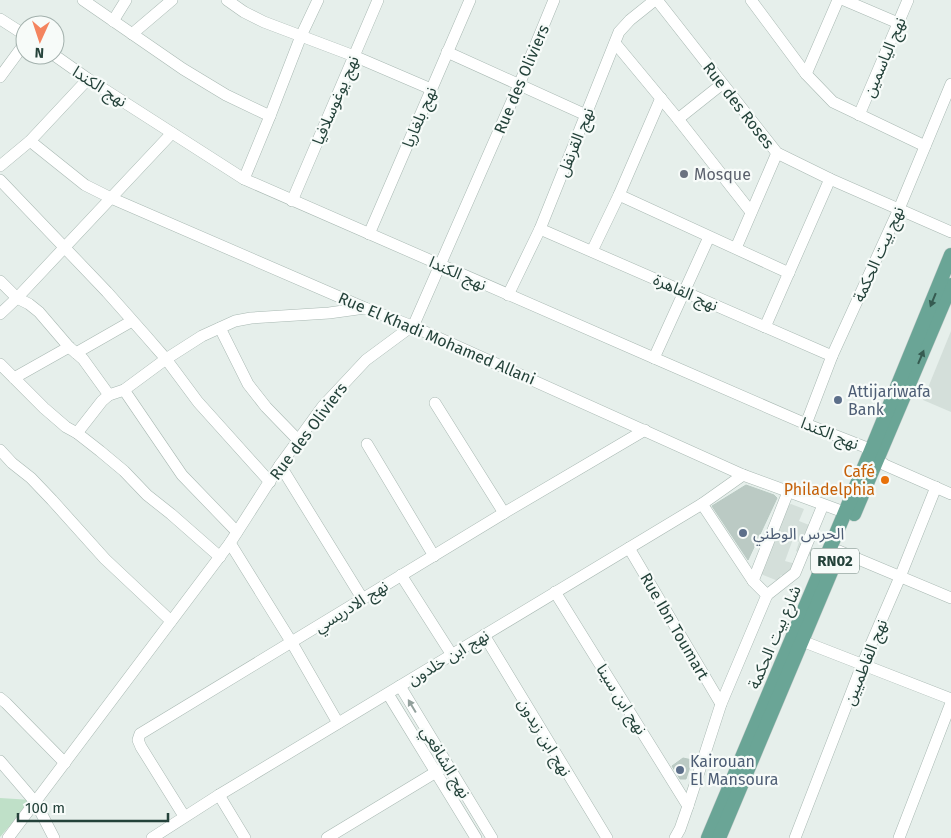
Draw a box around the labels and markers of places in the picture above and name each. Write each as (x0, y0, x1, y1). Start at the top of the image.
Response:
place label: Mosque (694, 165, 751, 184)
marker: Mosque (678, 168, 690, 180)
place label: Attijariwafa Bank (848, 382, 931, 419)
marker: Attijariwafa Bank (832, 394, 844, 406)
place label: Café Philadelphia (784, 462, 875, 499)
marker: Café Philadelphia (879, 474, 891, 486)
place label: الحرس الوطني (753, 524, 844, 546)
marker: الحرس الوطني (737, 527, 749, 539)
place label: Kairouan El Mansoura (690, 752, 778, 789)
marker: Kairouan El Mansoura (674, 764, 686, 776)

